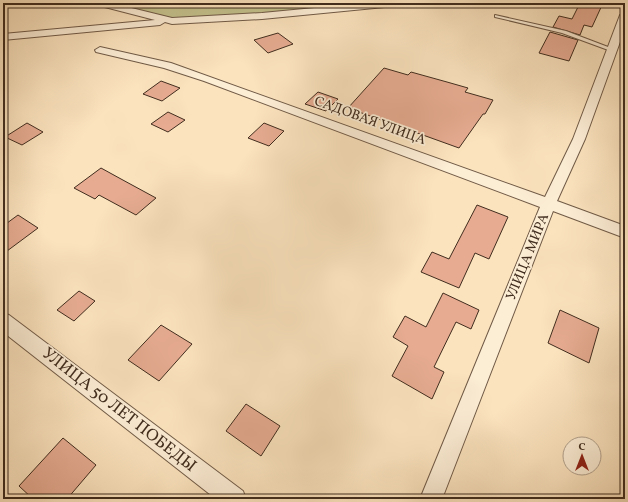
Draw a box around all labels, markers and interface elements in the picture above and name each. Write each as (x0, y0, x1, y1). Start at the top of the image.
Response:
street label: САДОВАЯ УЛИЦА (312, 92, 429, 150)
street label: УЛИЦА МИРА (502, 211, 554, 303)
street label: УЛИЦА 50 ЛЕТ ПОБЕДЫ (37, 342, 201, 478)
north arrow (562, 436, 602, 476)
text: С (578, 440, 586, 455)

